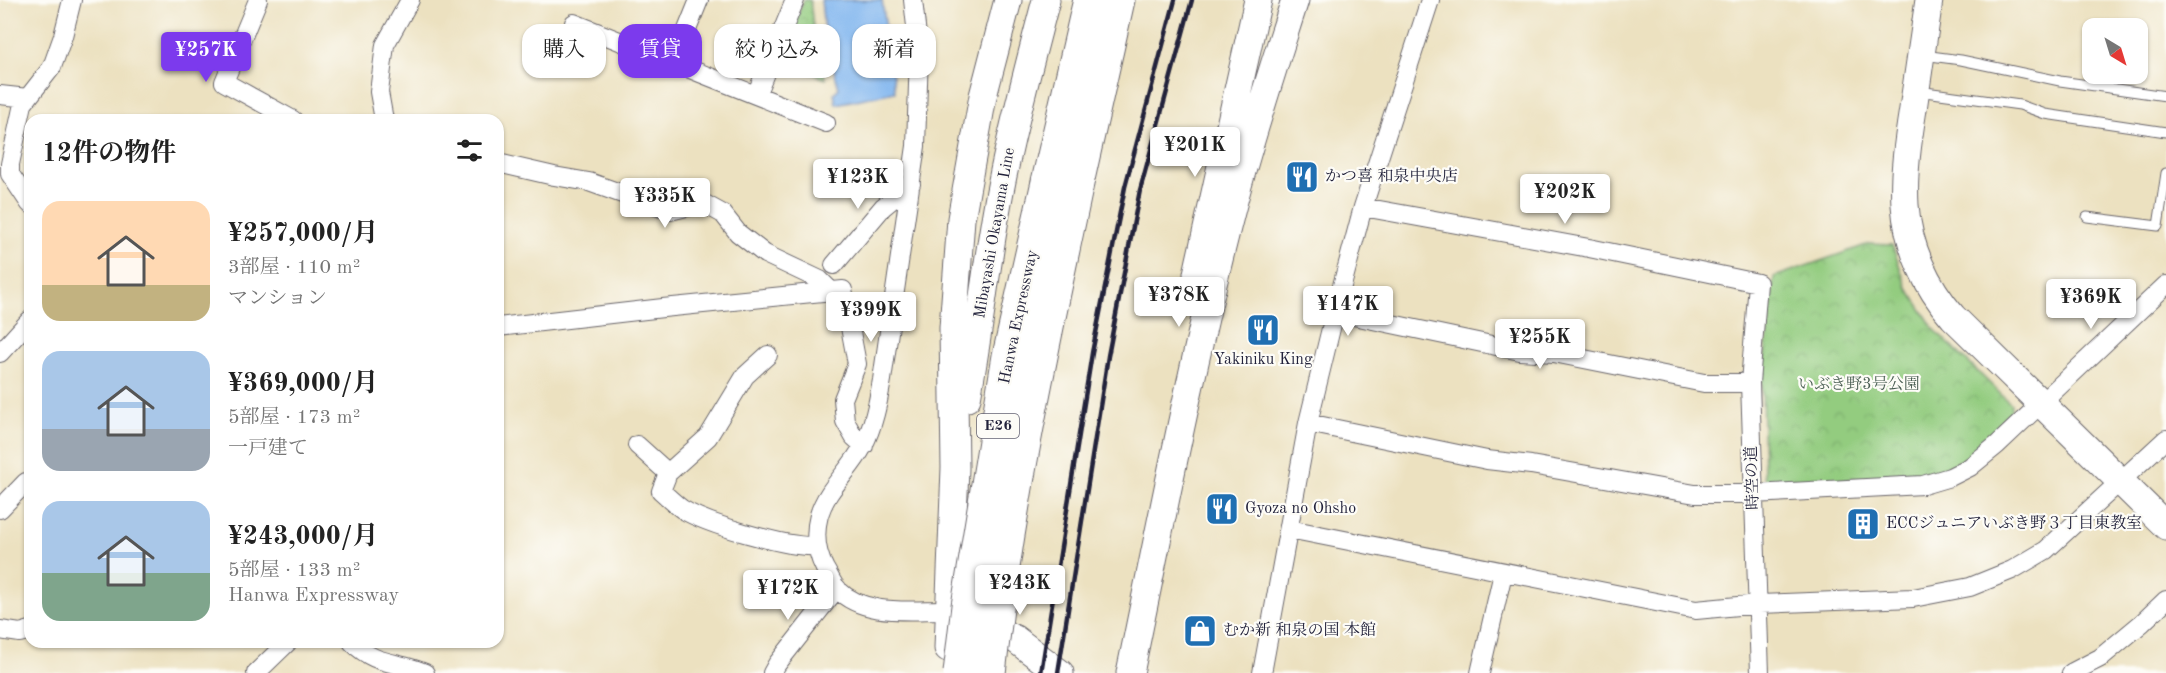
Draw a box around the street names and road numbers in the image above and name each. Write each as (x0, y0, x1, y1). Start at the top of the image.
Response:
street label: Mibayashi Okayama Line (972, 146, 1018, 320)
street label: Hanwa Expressway (997, 248, 1041, 386)
road number: E26 (977, 414, 1019, 438)
street label: 時空の道 (1742, 446, 1762, 510)

